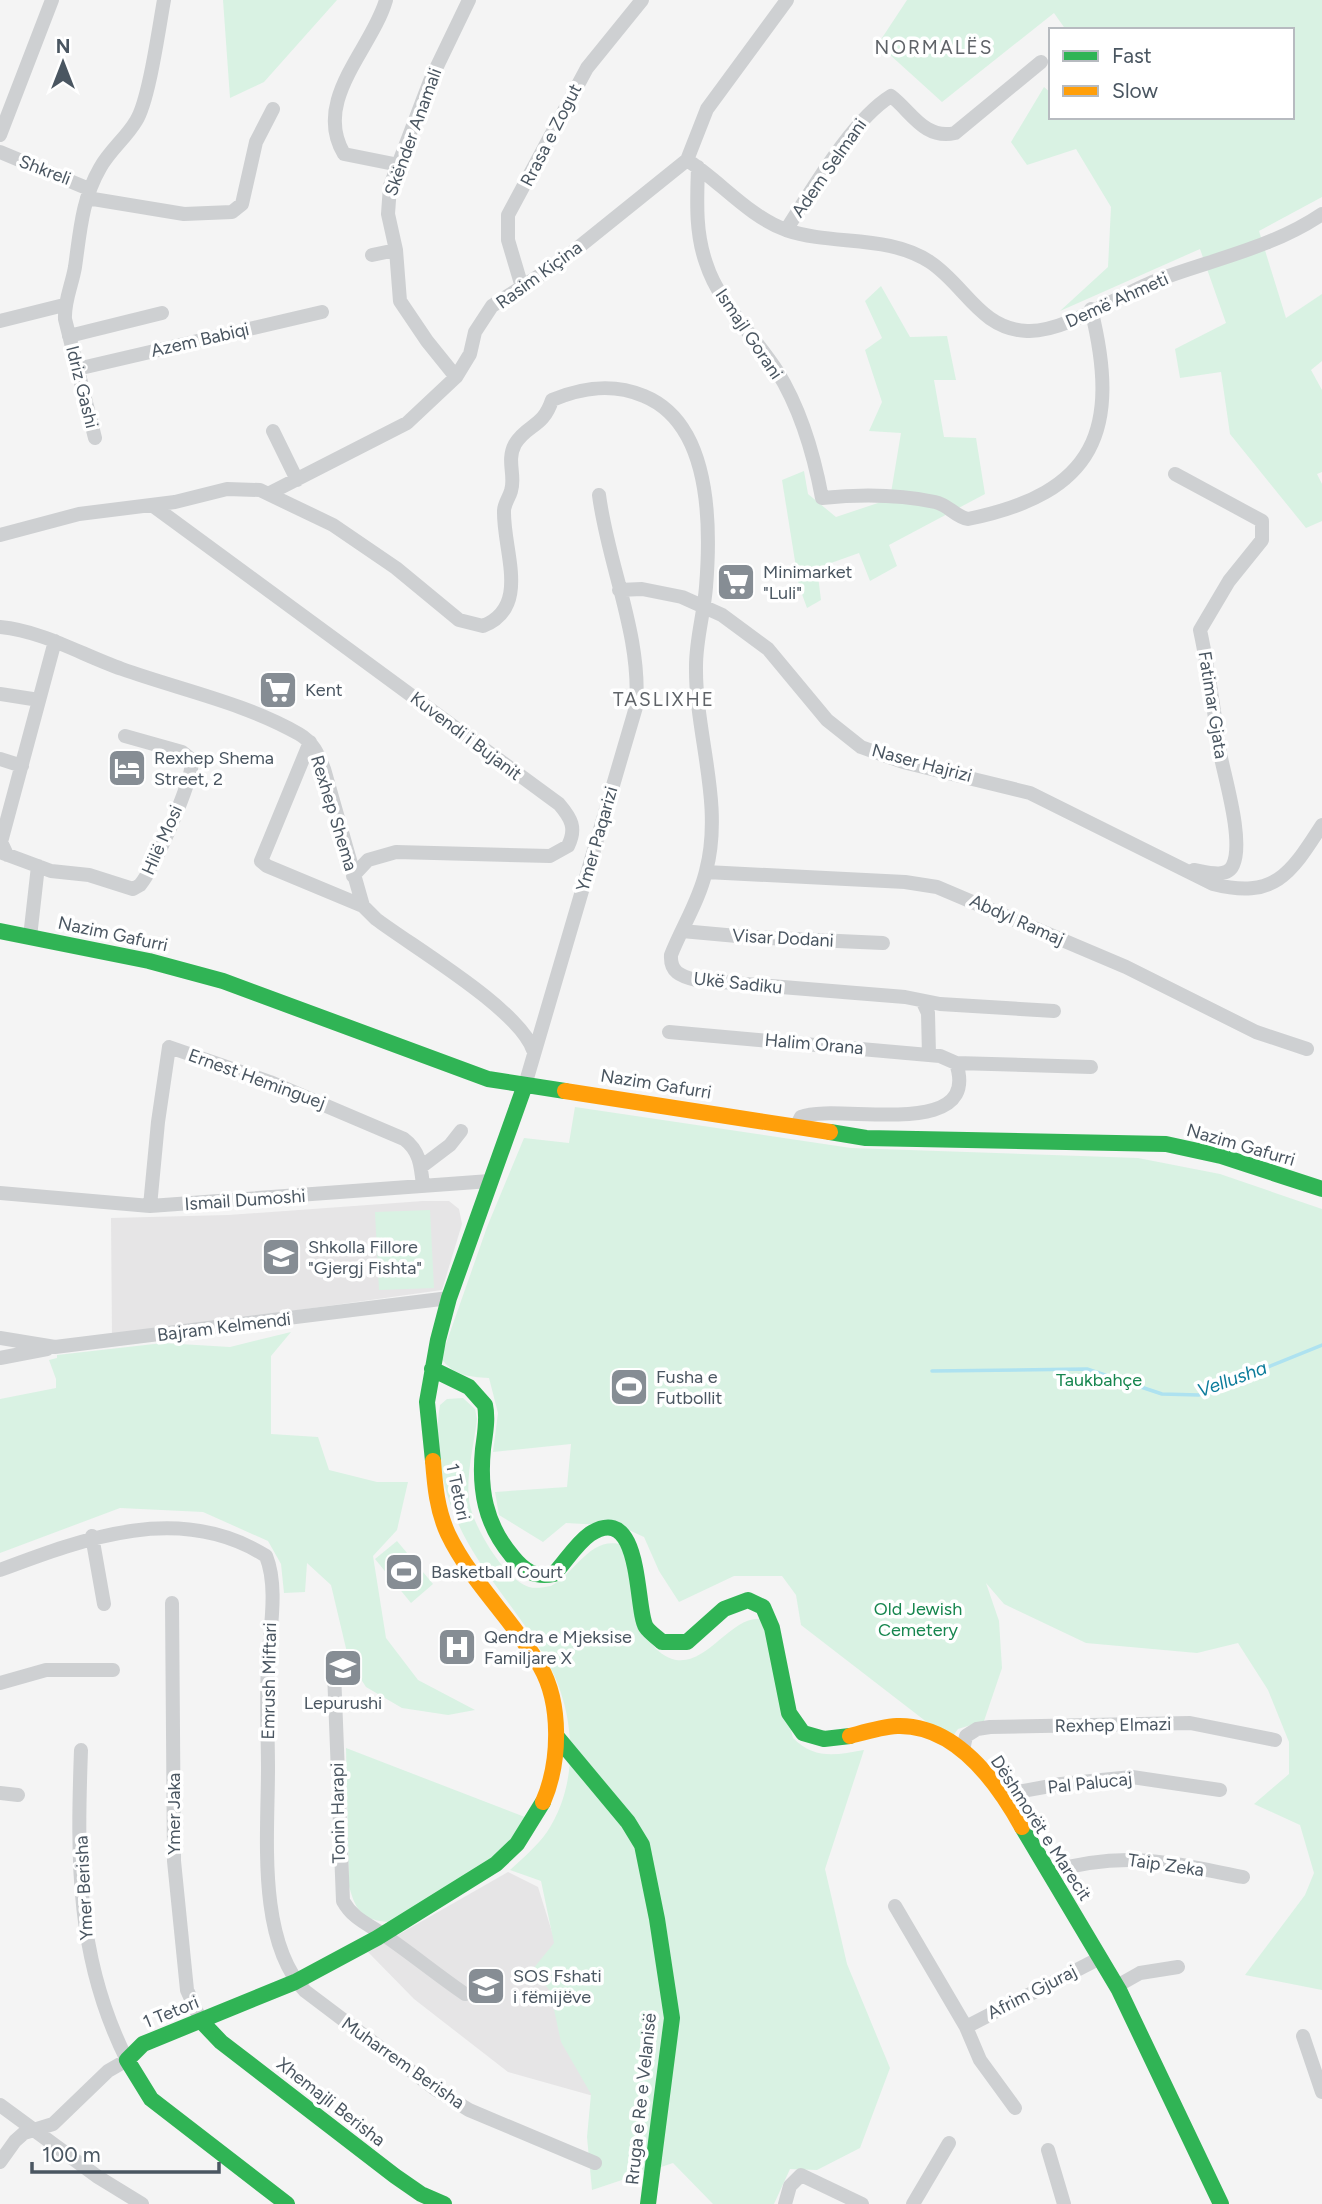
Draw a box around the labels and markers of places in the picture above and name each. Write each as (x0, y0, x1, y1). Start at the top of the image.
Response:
supermarket icon: Minimarket "Luli" (715, 561, 757, 603)
place label: Minimarket "Luli" (763, 561, 853, 604)
supermarket icon: Kent (257, 669, 299, 711)
place label: Kent (305, 679, 343, 701)
hotel icon: Rexhep Shema Street, 2 (106, 747, 148, 789)
place label: Rexhep Shema Street, 2 (154, 747, 274, 790)
school or university icon: Shkolla Fillore "Gjergj Fishta" (260, 1236, 302, 1278)
place label: Shkolla Fillore "Gjergj Fishta" (308, 1236, 422, 1279)
sports icon: Fusha e Futbollit (608, 1366, 650, 1408)
place label: Fusha e Futbollit (656, 1366, 723, 1409)
sports icon: Basketball Court (383, 1551, 425, 1593)
place label: Basketball Court (431, 1561, 563, 1583)
hospital icon: Qendra e Mjeksise Familjare X (436, 1626, 478, 1668)
place label: Qendra e Mjeksise Familjare X (484, 1626, 632, 1669)
school or university icon: Lepurushi (322, 1647, 364, 1689)
place label: Lepurushi (304, 1692, 382, 1714)
school or university icon: SOS Fshati i fëmijëve (465, 1965, 507, 2007)
place label: SOS Fshati i fëmijëve (513, 1965, 602, 2008)

